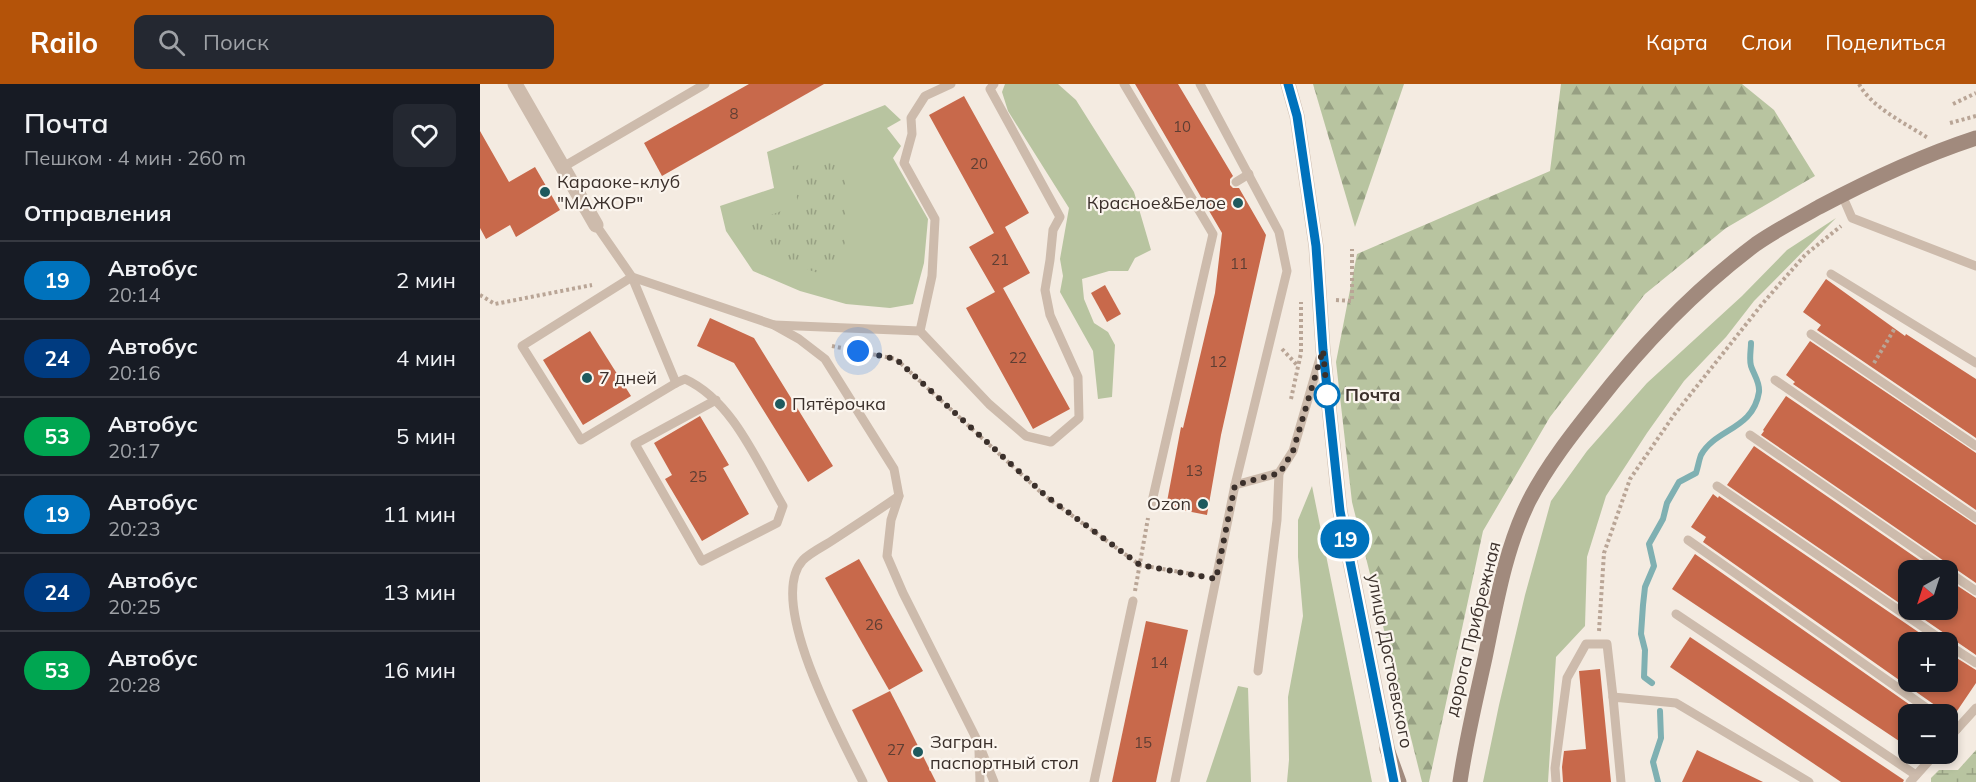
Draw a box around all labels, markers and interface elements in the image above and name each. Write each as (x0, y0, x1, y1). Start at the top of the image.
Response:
search box (134, 15, 554, 69)
text: Railo (30, 25, 98, 60)
icon: search (155, 26, 188, 59)
text: Поиск (203, 28, 269, 56)
text: Карта (1646, 29, 1708, 55)
text: Слои (1741, 29, 1792, 55)
text: Поделиться (1825, 29, 1946, 55)
button: heart (393, 104, 456, 167)
house number: 8 (729, 104, 739, 123)
text: Почта (24, 105, 109, 140)
house number: 10 (1173, 117, 1191, 136)
text: Пешком · 4 мин · 260 m (24, 145, 246, 170)
house number: 20 (970, 154, 988, 173)
place label: Караоке-клуб "МАЖОР" (557, 170, 680, 214)
marker: Караоке-клуб "МАЖОР" (538, 185, 552, 199)
place label: Красное&Белое (1087, 191, 1226, 214)
marker: Красное&Белое (1231, 196, 1245, 210)
text: Отправления (24, 199, 172, 227)
house number: 21 (991, 250, 1009, 269)
text: Автобус (108, 254, 198, 282)
house number: 11 (1230, 254, 1248, 273)
text: 2 мин (396, 266, 456, 294)
text: 19 (44, 267, 70, 293)
text: 20:14 (108, 282, 161, 307)
text: Автобус (108, 332, 198, 360)
your location (843, 336, 873, 366)
text: 4 мин (396, 344, 456, 372)
text: 24 (44, 345, 70, 371)
house number: 22 (1009, 348, 1027, 367)
house number: 12 (1209, 352, 1227, 371)
text: 20:16 (108, 360, 161, 385)
place label: 7 дней (599, 366, 657, 389)
marker: 7 дней (580, 371, 594, 385)
marker: Почта (1314, 382, 1340, 408)
place label: Почта (1345, 383, 1400, 406)
place label: Пятёрочка (792, 392, 886, 415)
marker: Пятёрочка (773, 397, 787, 411)
text: Автобус (108, 410, 198, 438)
text: 5 мин (396, 422, 456, 450)
text: 53 (44, 423, 70, 449)
text: 20:17 (108, 438, 161, 463)
house number: 13 (1185, 461, 1203, 480)
house number: 25 (689, 467, 707, 486)
text: Автобус (108, 488, 198, 516)
place label: Ozon (1147, 492, 1191, 515)
marker: Ozon (1196, 497, 1210, 511)
text: 11 мин (383, 500, 456, 528)
text: 19 (44, 501, 70, 527)
text: 20:23 (108, 516, 161, 541)
line badge: 19 (1318, 520, 1372, 558)
text: 19 (1332, 526, 1358, 552)
street label: дорога Прибрежная (1440, 539, 1505, 719)
north arrow (1898, 560, 1958, 620)
map controls (1898, 560, 1958, 764)
text: Автобус (108, 566, 198, 594)
street label: улица Достоевского (1362, 572, 1419, 750)
text: 13 мин (383, 578, 456, 606)
text: 24 (44, 579, 70, 605)
text: 20:25 (108, 594, 161, 619)
house number: 26 (865, 615, 883, 634)
button: + (1898, 632, 1958, 692)
text: Автобус (108, 644, 198, 672)
house number: 14 (1150, 653, 1168, 672)
text: 16 мин (383, 656, 456, 684)
text: 53 (44, 657, 70, 683)
text: 20:28 (108, 672, 161, 697)
button: − (1898, 704, 1958, 764)
place label: Загран. паспортный стол (930, 730, 1079, 774)
house number: 15 (1134, 733, 1152, 752)
house number: 27 (887, 740, 905, 759)
marker: Загран. паспортный стол (911, 745, 925, 759)

